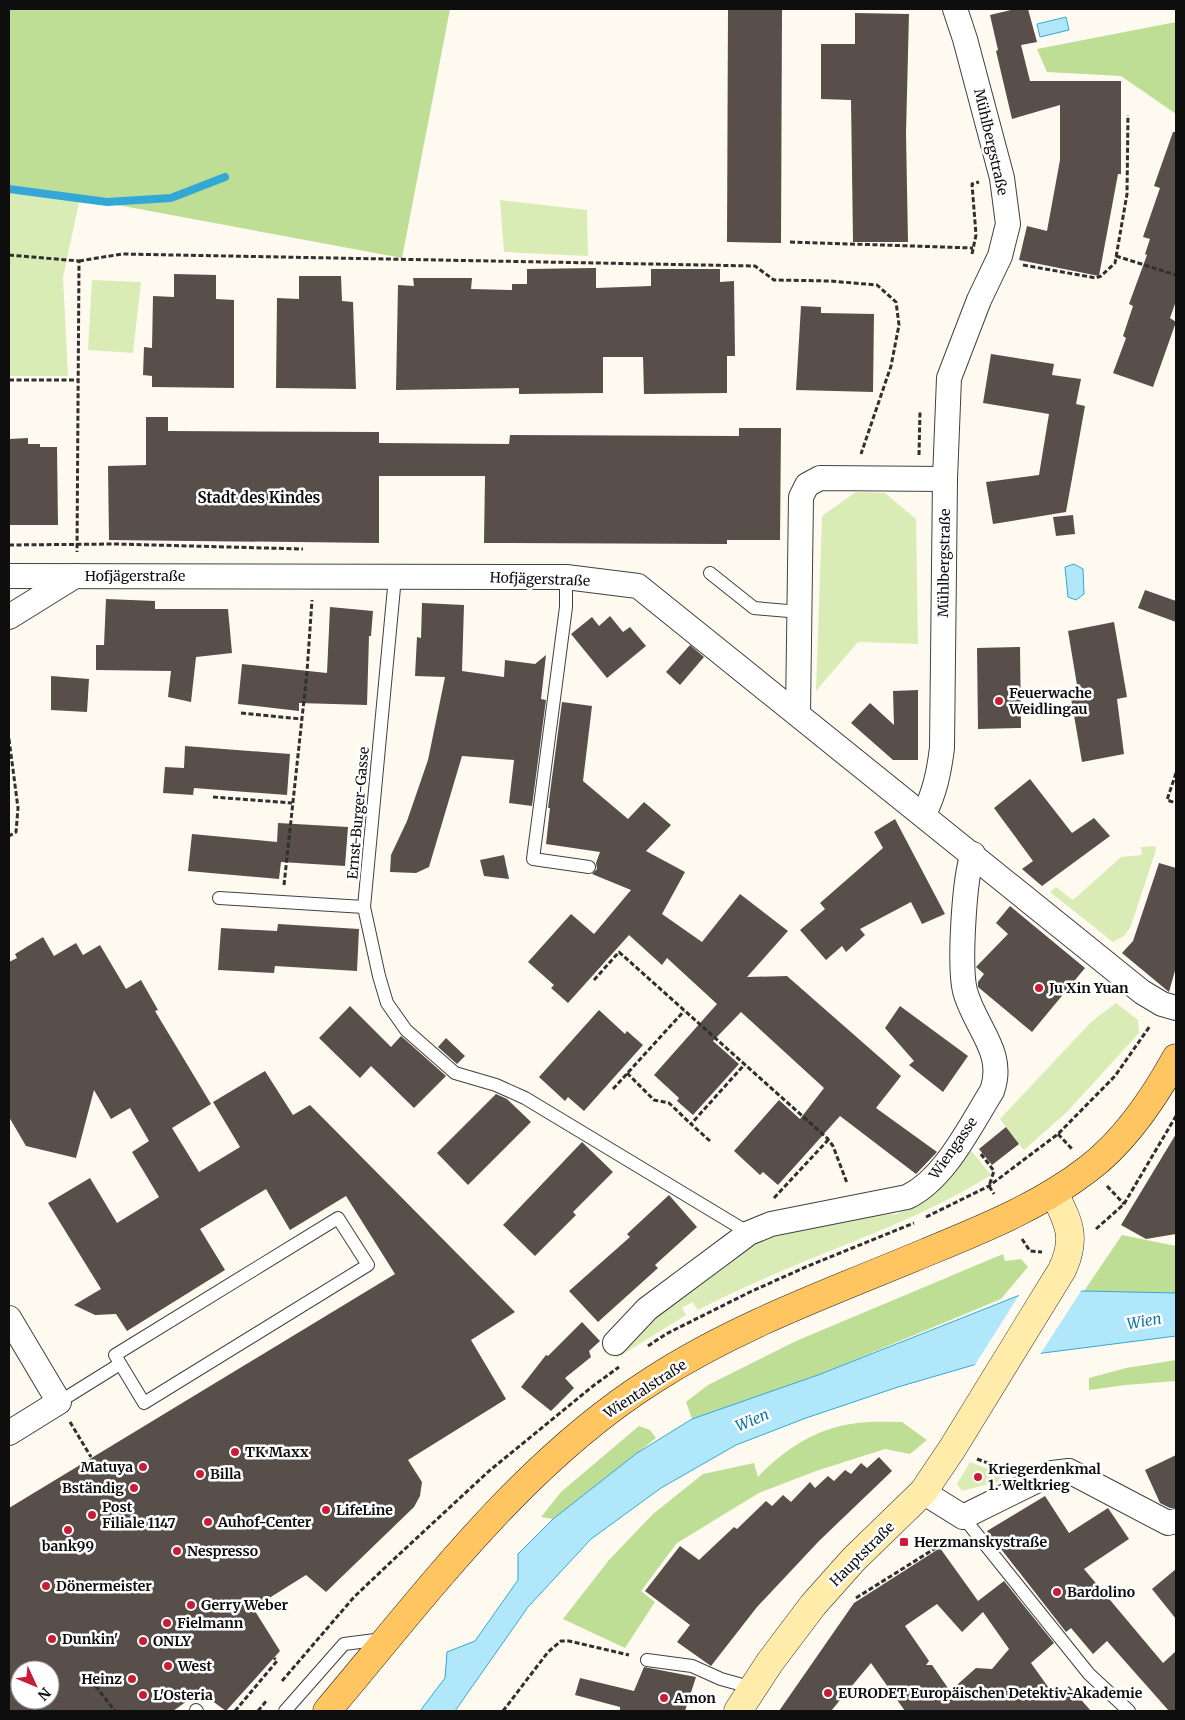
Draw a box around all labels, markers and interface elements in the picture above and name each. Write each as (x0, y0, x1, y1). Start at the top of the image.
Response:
street label: Mühlbergstraße (970, 87, 1012, 197)
district label: Stadt des Kindes (198, 488, 321, 507)
street label: Mühlbergstraße (934, 508, 954, 618)
street label: Hofjägerstraße (85, 567, 185, 585)
street label: Hofjägerstraße (489, 568, 591, 590)
place label: Feuerwache Weidlingau (1008, 684, 1092, 718)
marker: Feuerwache Weidlingau (993, 695, 1005, 707)
street label: Ernst-Burger-Gasse (343, 746, 373, 880)
place label: Ju Xin Yuan (1048, 979, 1129, 997)
marker: Ju Xin Yuan (1033, 982, 1045, 994)
street label: Wiengasse (924, 1113, 981, 1183)
water label: Wien (1125, 1309, 1163, 1333)
street label: Wientalstraße (599, 1356, 690, 1423)
water label: Wien (732, 1404, 772, 1436)
place label: TK Maxx (245, 1443, 309, 1461)
marker: TK Maxx (229, 1446, 241, 1458)
place label: Matuya (81, 1458, 133, 1476)
place label: Kriegerdenkmal 1. Weltkrieg (988, 1460, 1101, 1494)
marker: Matuya (137, 1461, 149, 1473)
place label: Billa (210, 1465, 242, 1483)
marker: Billa (194, 1468, 206, 1480)
marker: Kriegerdenkmal 1. Weltkrieg (972, 1471, 984, 1483)
place label: Bständig (62, 1479, 124, 1497)
marker: Bständig (128, 1482, 140, 1494)
place label: Post Filiale 1147 (102, 1498, 176, 1532)
place label: LifeLine (336, 1501, 393, 1519)
marker: LifeLine (320, 1504, 332, 1516)
marker: Post Filiale 1147 (86, 1509, 98, 1521)
place label: Auhof-Center (217, 1513, 312, 1531)
marker: Auhof-Center (202, 1516, 214, 1528)
street label: Hauptstraße (826, 1518, 898, 1590)
marker: bank99 (62, 1524, 74, 1536)
place label: Herzmanskystraße (914, 1533, 1047, 1551)
marker: Herzmanskystraße (898, 1536, 910, 1548)
place label: bank99 (42, 1537, 94, 1555)
place label: Nespresso (187, 1542, 258, 1560)
marker: Nespresso (171, 1545, 183, 1557)
place label: Dönermeister (56, 1577, 152, 1595)
marker: Dönermeister (40, 1580, 52, 1592)
place label: Bardolino (1067, 1583, 1135, 1601)
marker: Bardolino (1051, 1586, 1063, 1598)
place label: Gerry Weber (201, 1596, 288, 1614)
marker: Gerry Weber (185, 1599, 197, 1611)
place label: Fielmann (177, 1614, 244, 1632)
marker: Fielmann (161, 1617, 173, 1629)
place label: Dunkin' (62, 1630, 118, 1648)
place label: ONLY (153, 1632, 192, 1650)
marker: Dunkin' (46, 1633, 58, 1645)
marker: ONLY (137, 1635, 149, 1647)
place label: West (177, 1657, 212, 1675)
north arrow (10, 1660, 60, 1710)
marker: West (162, 1660, 174, 1672)
place label: Heinz (81, 1670, 122, 1688)
marker: Heinz (126, 1673, 138, 1685)
text: N (34, 1684, 55, 1704)
place label: EURODET Europäischen Detektiv-Akademie (838, 1684, 1143, 1702)
place label: L'Osteria (153, 1686, 213, 1704)
marker: EURODET Europäischen Detektiv-Akademie (822, 1687, 834, 1699)
marker: L'Osteria (137, 1689, 149, 1701)
place label: Amon (673, 1689, 716, 1707)
marker: Amon (658, 1692, 670, 1704)

